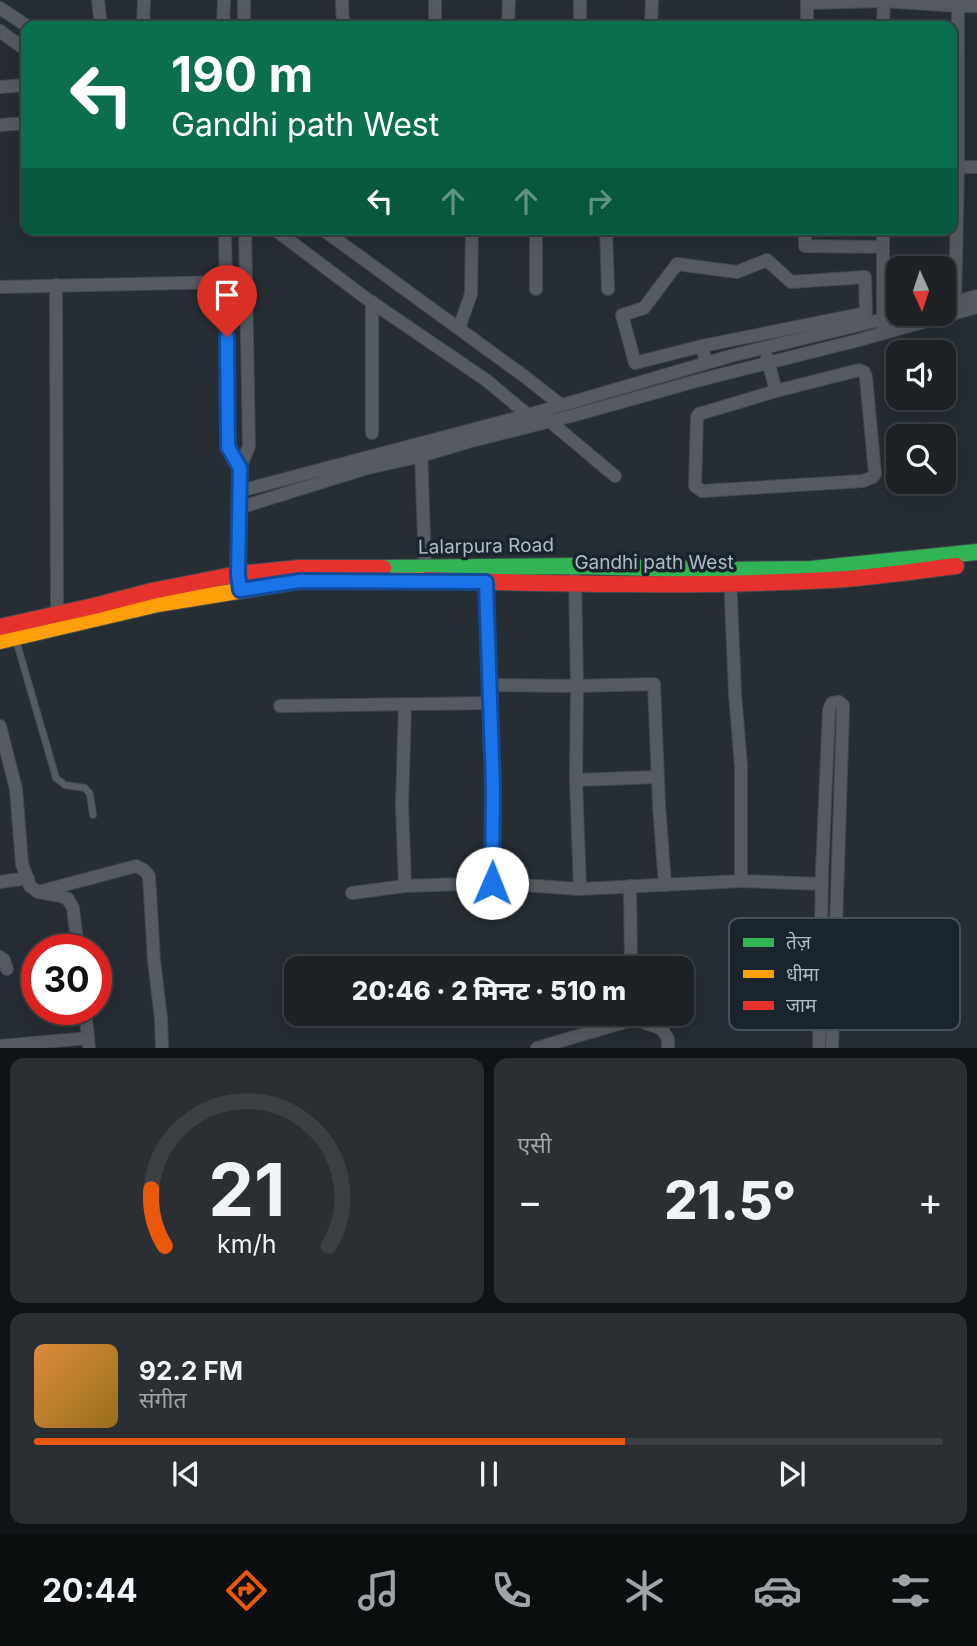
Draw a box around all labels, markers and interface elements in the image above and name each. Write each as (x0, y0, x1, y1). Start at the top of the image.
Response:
text: 190 m (171, 45, 313, 104)
icon: left (56, 49, 147, 140)
text: Gandhi path West (171, 105, 439, 144)
icon: left (361, 182, 399, 220)
icon: ahead (434, 182, 472, 220)
icon: ahead (507, 182, 545, 220)
icon: right (580, 182, 618, 220)
north arrow (886, 256, 956, 326)
map controls (886, 256, 956, 494)
pin (197, 265, 257, 337)
icon: arrive (208, 276, 246, 314)
button: sound (886, 340, 956, 410)
button: search (886, 424, 956, 494)
street label: Lalarpura Road (418, 533, 554, 559)
street label: Gandhi path West (574, 551, 734, 574)
position arrow (455, 846, 529, 920)
legend (729, 918, 960, 1030)
text: तेज़ (786, 931, 812, 954)
speed limit sign: 30 (21, 934, 112, 1025)
text: धीमा (786, 963, 820, 986)
text: 20:46 · 2 मिनट · 510 m (352, 975, 626, 1006)
text: जाम (786, 994, 817, 1017)
text: एसी (518, 1131, 552, 1159)
text: 21 (208, 1146, 285, 1235)
text: 21.5° (664, 1169, 796, 1232)
text: − (518, 1178, 543, 1224)
text: + (918, 1178, 943, 1224)
text: km/h (217, 1229, 276, 1259)
text: 92.2 FM (139, 1355, 243, 1386)
text: संगीत (139, 1386, 187, 1414)
icon: previous (167, 1455, 205, 1493)
icon: pause (470, 1455, 508, 1493)
icon: next (773, 1455, 811, 1493)
icon: directions (222, 1566, 271, 1615)
icon: music (354, 1566, 403, 1615)
icon: phone (487, 1566, 536, 1615)
icon: climate (620, 1566, 669, 1615)
icon: car (753, 1566, 802, 1615)
icon: filters (886, 1566, 935, 1615)
text: 20:44 (42, 1571, 138, 1610)

